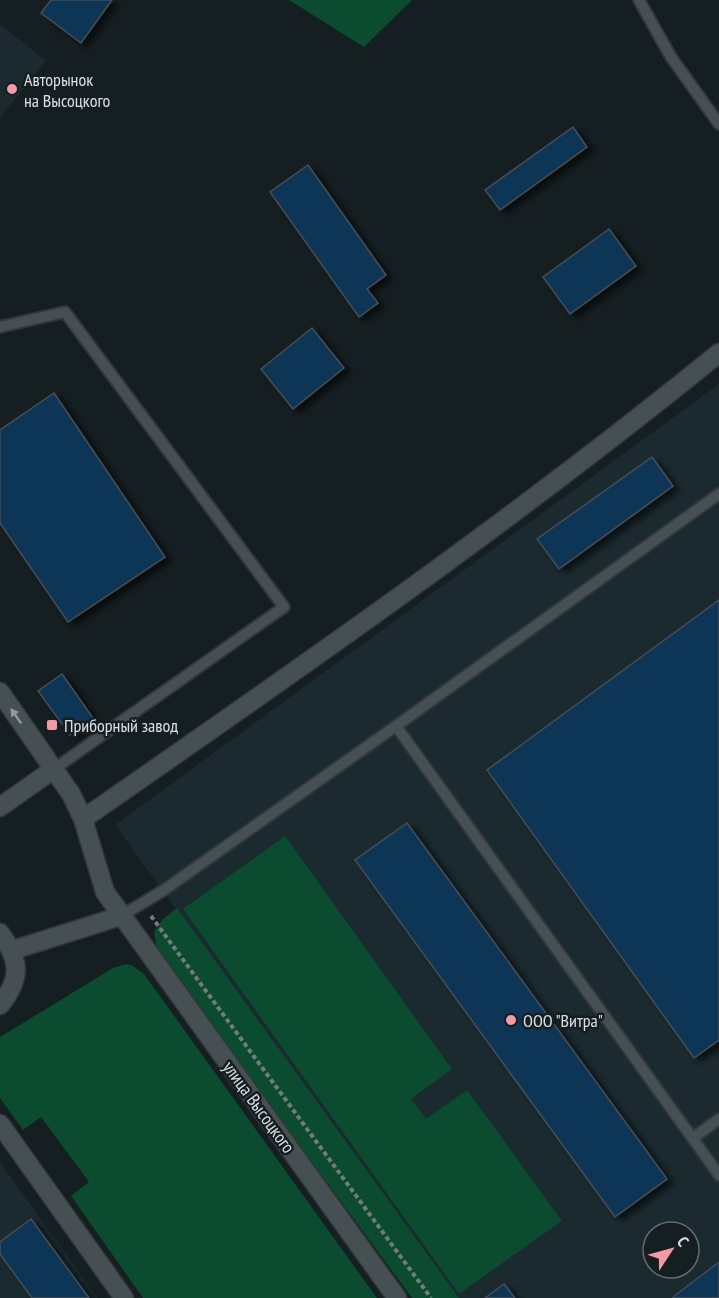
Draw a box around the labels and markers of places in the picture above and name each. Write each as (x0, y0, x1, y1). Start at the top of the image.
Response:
place label: Авторынок на Высоцкого (24, 68, 111, 112)
marker: Авторынок на Высоцкого (5, 82, 19, 96)
place label: Приборный завод (64, 714, 178, 737)
marker: Приборный завод (45, 718, 59, 732)
place label: ООО "Витра" (523, 1009, 603, 1032)
marker: ООО "Витра" (504, 1013, 518, 1027)

